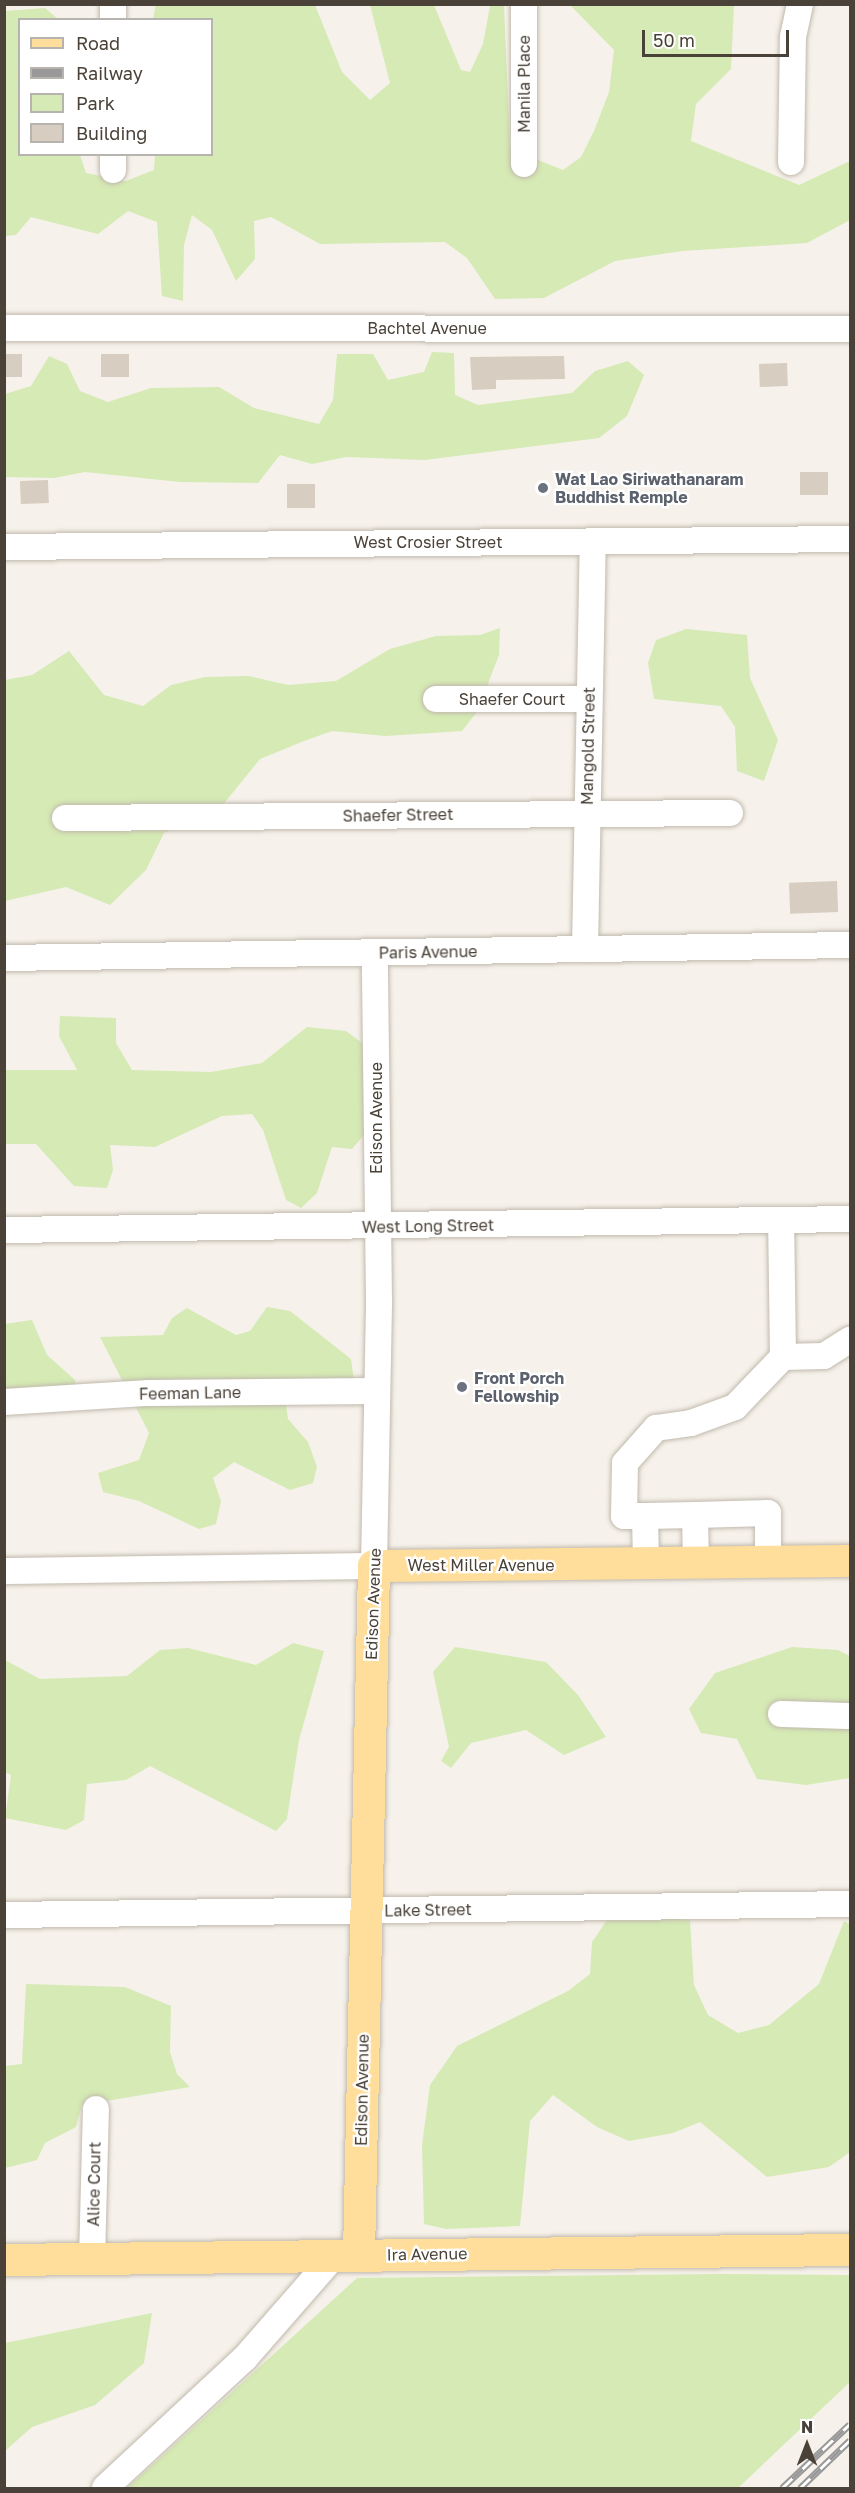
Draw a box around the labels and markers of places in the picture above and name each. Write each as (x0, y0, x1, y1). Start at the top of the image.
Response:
place label: Wat Lao Siriwathanaram Buddhist Remple (555, 469, 744, 507)
marker: Wat Lao Siriwathanaram Buddhist Remple (536, 481, 550, 495)
place label: Front Porch Fellowship (474, 1368, 564, 1406)
marker: Front Porch Fellowship (455, 1380, 469, 1394)

